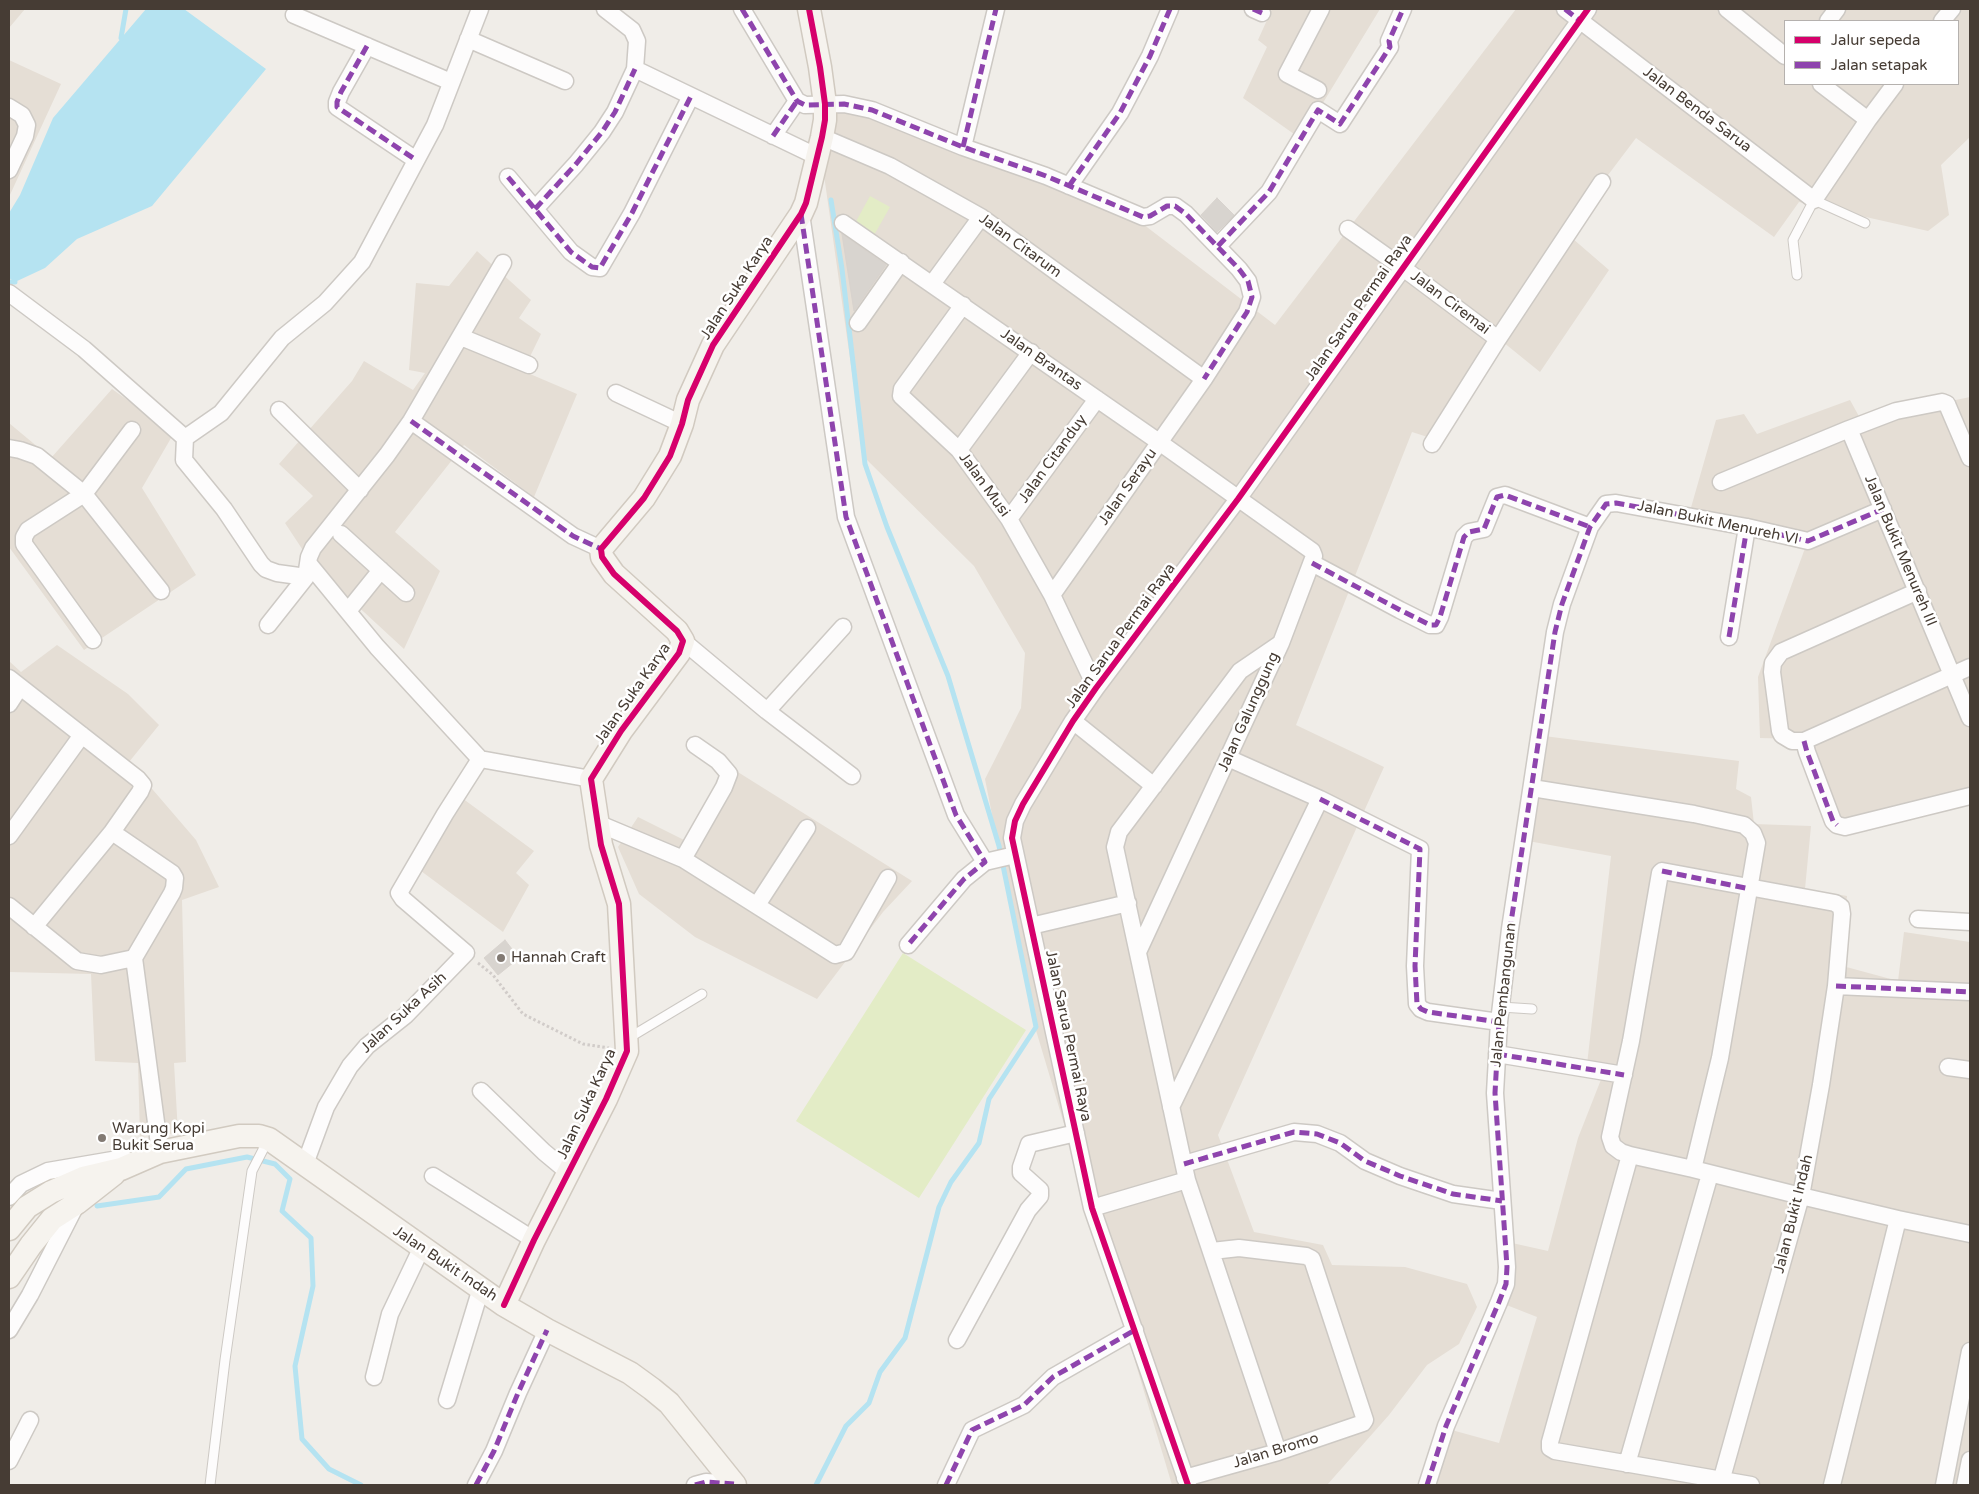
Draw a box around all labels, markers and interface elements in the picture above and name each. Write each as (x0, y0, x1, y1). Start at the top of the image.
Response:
legend (1784, 20, 1959, 85)
text: Jalur sepeda (1831, 31, 1920, 49)
text: Jalan setapak (1831, 56, 1928, 74)
street label: Jalan Benda Sarua (1639, 63, 1755, 157)
street label: Jalan Citarum (975, 210, 1065, 282)
street label: Jalan Sarua Permai Raya (1301, 231, 1417, 385)
street label: Jalan Suka Karya (697, 233, 777, 343)
street label: Jalan Ciremai (1407, 267, 1493, 339)
street label: Jalan Brantas (997, 325, 1085, 395)
street label: Jalan Citanduy (1015, 411, 1091, 507)
street label: Jalan Serayu (1095, 445, 1161, 529)
street label: Jalan Musi (955, 449, 1013, 521)
street label: Jalan Bukit Menureh III (1860, 473, 1940, 629)
street label: Jalan Bukit Menureh VI (1636, 497, 1800, 549)
street label: Jalan Sarua Permai Raya (1062, 560, 1180, 712)
street label: Jalan Suka Karya (591, 640, 675, 748)
street label: Jalan Galunggung (1215, 649, 1283, 775)
street label: Jalan Pembangunan (1487, 922, 1521, 1068)
place label: Hannah Craft (511, 949, 606, 967)
street label: Jalan Sarua Permai Raya (1041, 949, 1095, 1123)
marker: Hannah Craft (495, 952, 507, 964)
street label: Jalan Suka Asih (357, 969, 451, 1057)
street label: Jalan Suka Karya (554, 1046, 620, 1162)
place label: Warung Kopi Bukit Serua (112, 1120, 205, 1155)
marker: Warung Kopi Bukit Serua (96, 1132, 108, 1144)
street label: Jalan Bukit Indah (1771, 1153, 1817, 1275)
street label: Jalan Bukit Indah (389, 1222, 501, 1306)
street label: Jalan Bromo (1231, 1429, 1321, 1473)

